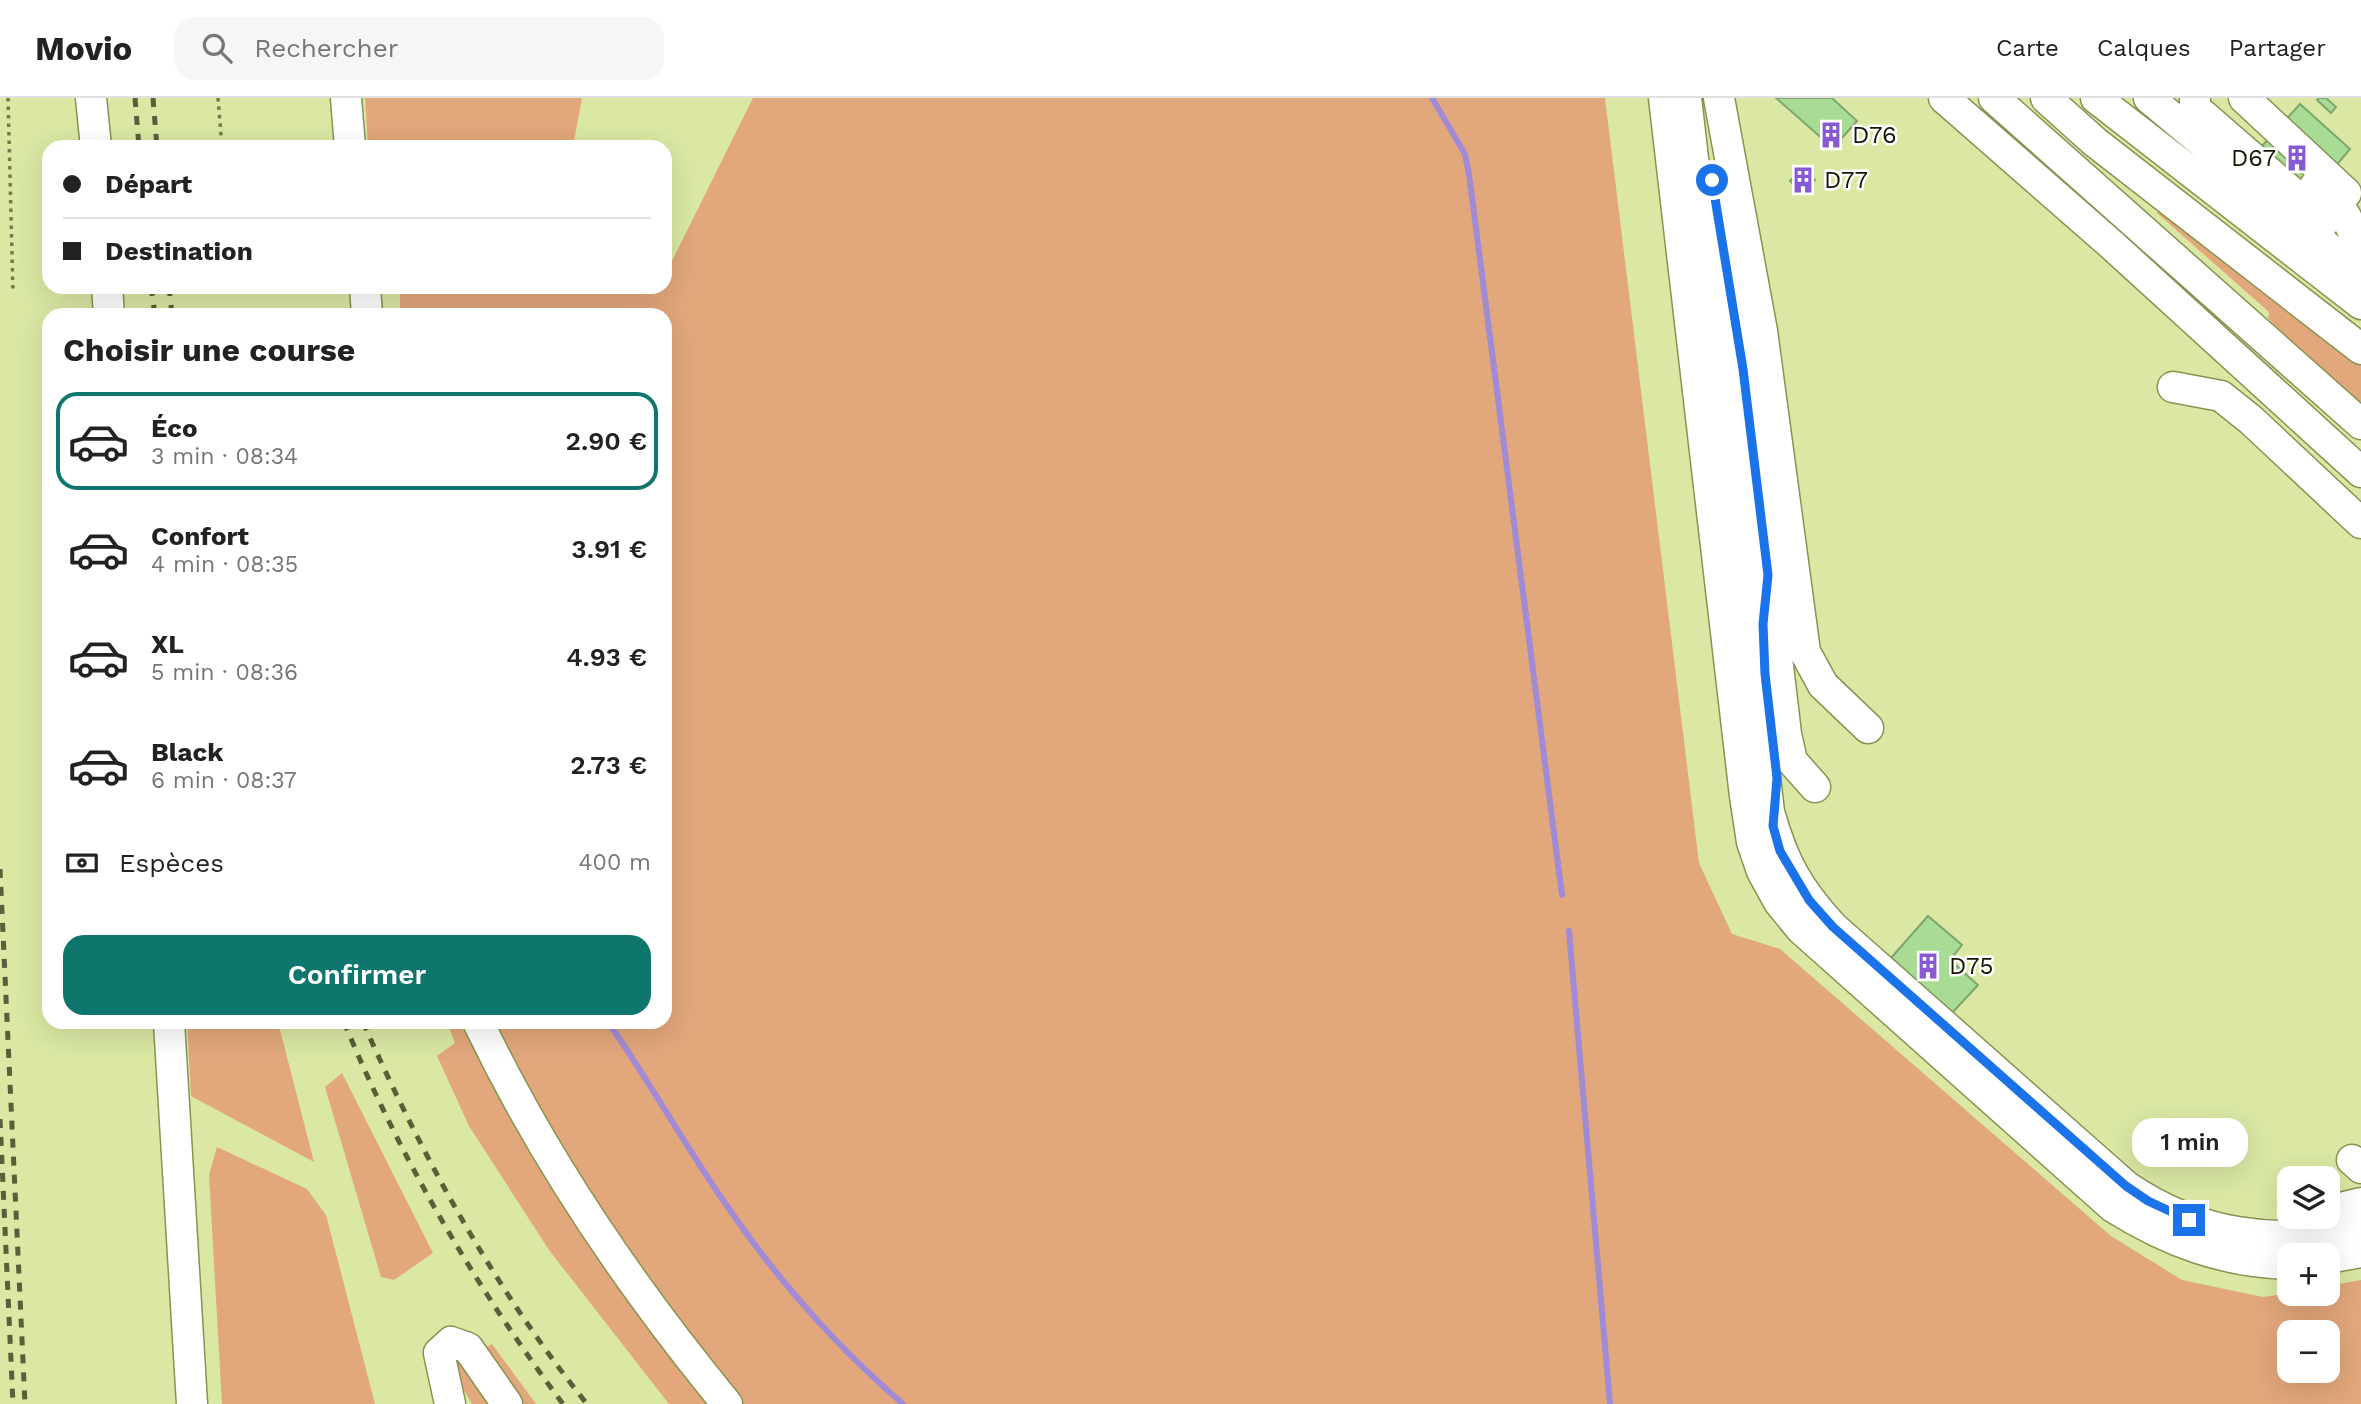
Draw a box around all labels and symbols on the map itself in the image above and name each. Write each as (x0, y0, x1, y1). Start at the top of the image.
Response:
building icon: D76 (1816, 120, 1846, 150)
place label: D76 (1852, 121, 1897, 149)
building icon: D67 (2282, 143, 2312, 173)
place label: D67 (2231, 144, 2276, 172)
route start (1696, 164, 1728, 196)
building icon: D77 (1788, 165, 1818, 195)
place label: D77 (1824, 166, 1868, 194)
building icon: D75 (1913, 951, 1943, 981)
place label: D75 (1949, 952, 1993, 980)
callout: 1 min (2131, 1118, 2247, 1168)
route end (2173, 1204, 2205, 1236)

